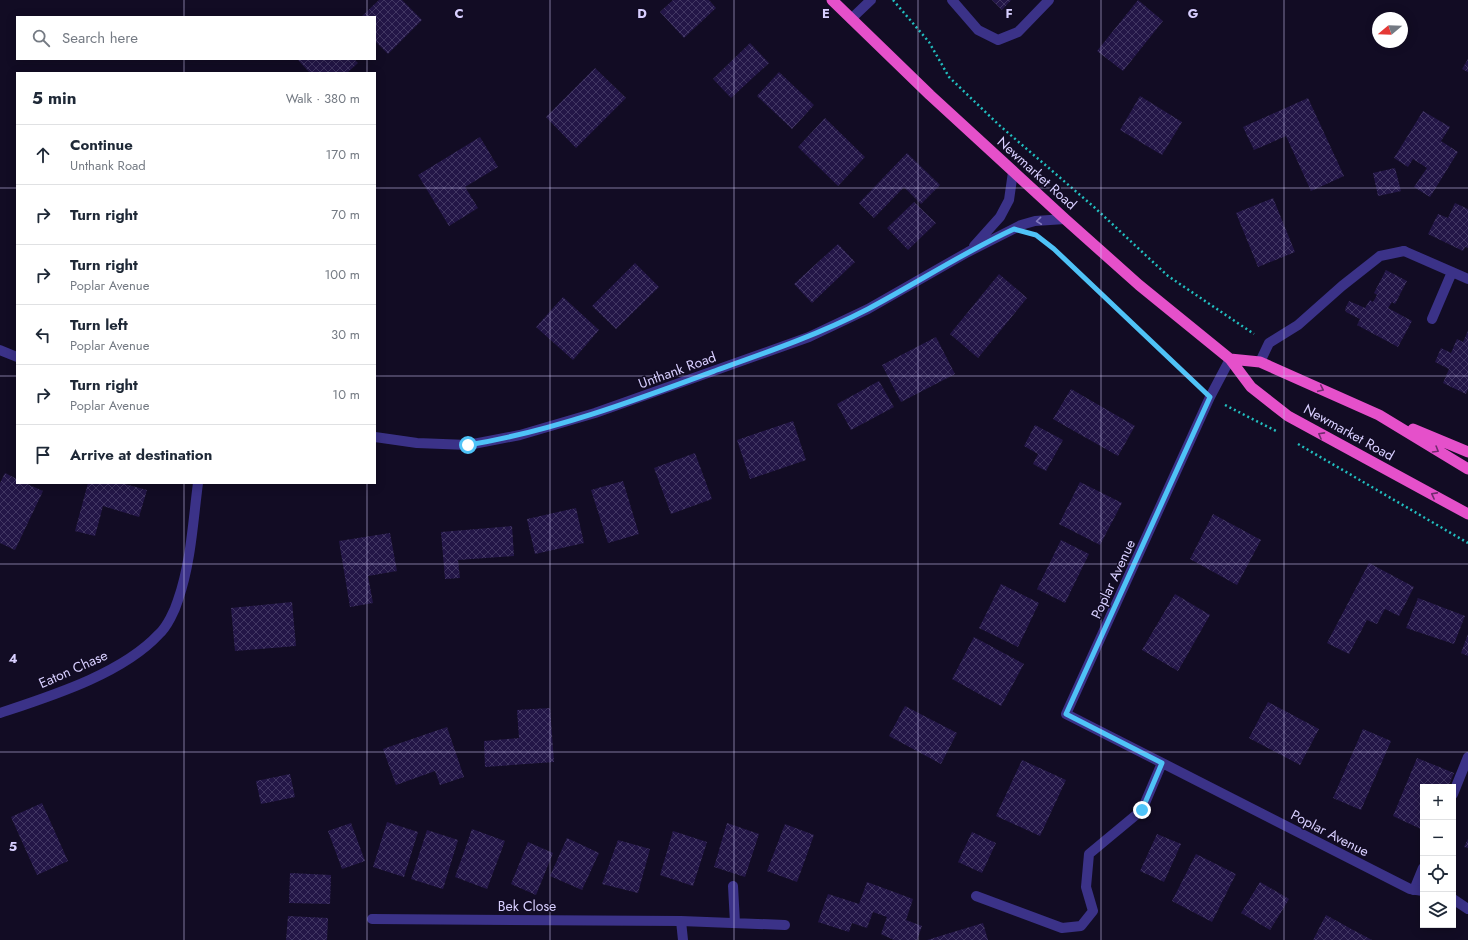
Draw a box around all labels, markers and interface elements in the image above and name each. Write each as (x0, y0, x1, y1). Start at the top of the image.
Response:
text: C (454, 4, 464, 23)
text: D (637, 4, 647, 23)
text: E (822, 4, 830, 23)
text: F (1005, 4, 1013, 23)
text: G (1188, 4, 1199, 23)
north arrow (1372, 12, 1408, 48)
search box (16, 16, 376, 60)
icon: search (30, 27, 52, 49)
text: Search here (62, 27, 138, 49)
text: 5 min (32, 86, 76, 110)
text: Walk · 380 m (286, 89, 360, 108)
street label: Newmarket Road (993, 132, 1081, 214)
text: Continue (70, 134, 133, 156)
icon: ahead (32, 144, 54, 166)
text: 170 m (325, 145, 360, 164)
text: Unthank Road (70, 156, 146, 175)
icon: right (32, 204, 54, 226)
text: Turn right (70, 204, 138, 226)
text: 70 m (331, 205, 360, 224)
one-way arrow (1036, 216, 1042, 225)
text: Turn right (70, 254, 138, 276)
icon: right (32, 264, 54, 286)
text: 100 m (325, 265, 360, 284)
text: Poplar Avenue (70, 276, 149, 295)
text: Turn left (70, 314, 128, 336)
icon: left (32, 324, 54, 346)
text: 30 m (331, 325, 360, 344)
text: Poplar Avenue (70, 336, 149, 355)
street label: Unthank Road (635, 347, 719, 393)
text: Turn right (70, 374, 138, 396)
icon: right (32, 384, 54, 406)
one-way arrow (1316, 384, 1324, 392)
text: 10 m (332, 385, 360, 404)
text: Poplar Avenue (70, 396, 149, 415)
street label: Newmarket Road (1300, 399, 1398, 465)
one-way arrow (1318, 432, 1325, 439)
route start (459, 436, 477, 454)
icon: arrive (32, 444, 54, 466)
text: Arrive at destination (70, 444, 212, 466)
one-way arrow (1432, 445, 1439, 452)
one-way arrow (1430, 493, 1438, 500)
street label: Poplar Avenue (1086, 536, 1140, 622)
street label: Eaton Chase (35, 645, 111, 693)
text: 4 (8, 649, 18, 668)
map controls (1420, 784, 1456, 928)
button: + (1420, 784, 1456, 820)
route end (1133, 801, 1151, 819)
street label: Poplar Avenue (1287, 805, 1373, 861)
button: − (1420, 820, 1456, 856)
text: 5 (9, 837, 17, 856)
button: locate (1420, 856, 1456, 892)
button: layers (1420, 892, 1456, 928)
street label: Bek Close (498, 896, 556, 916)

